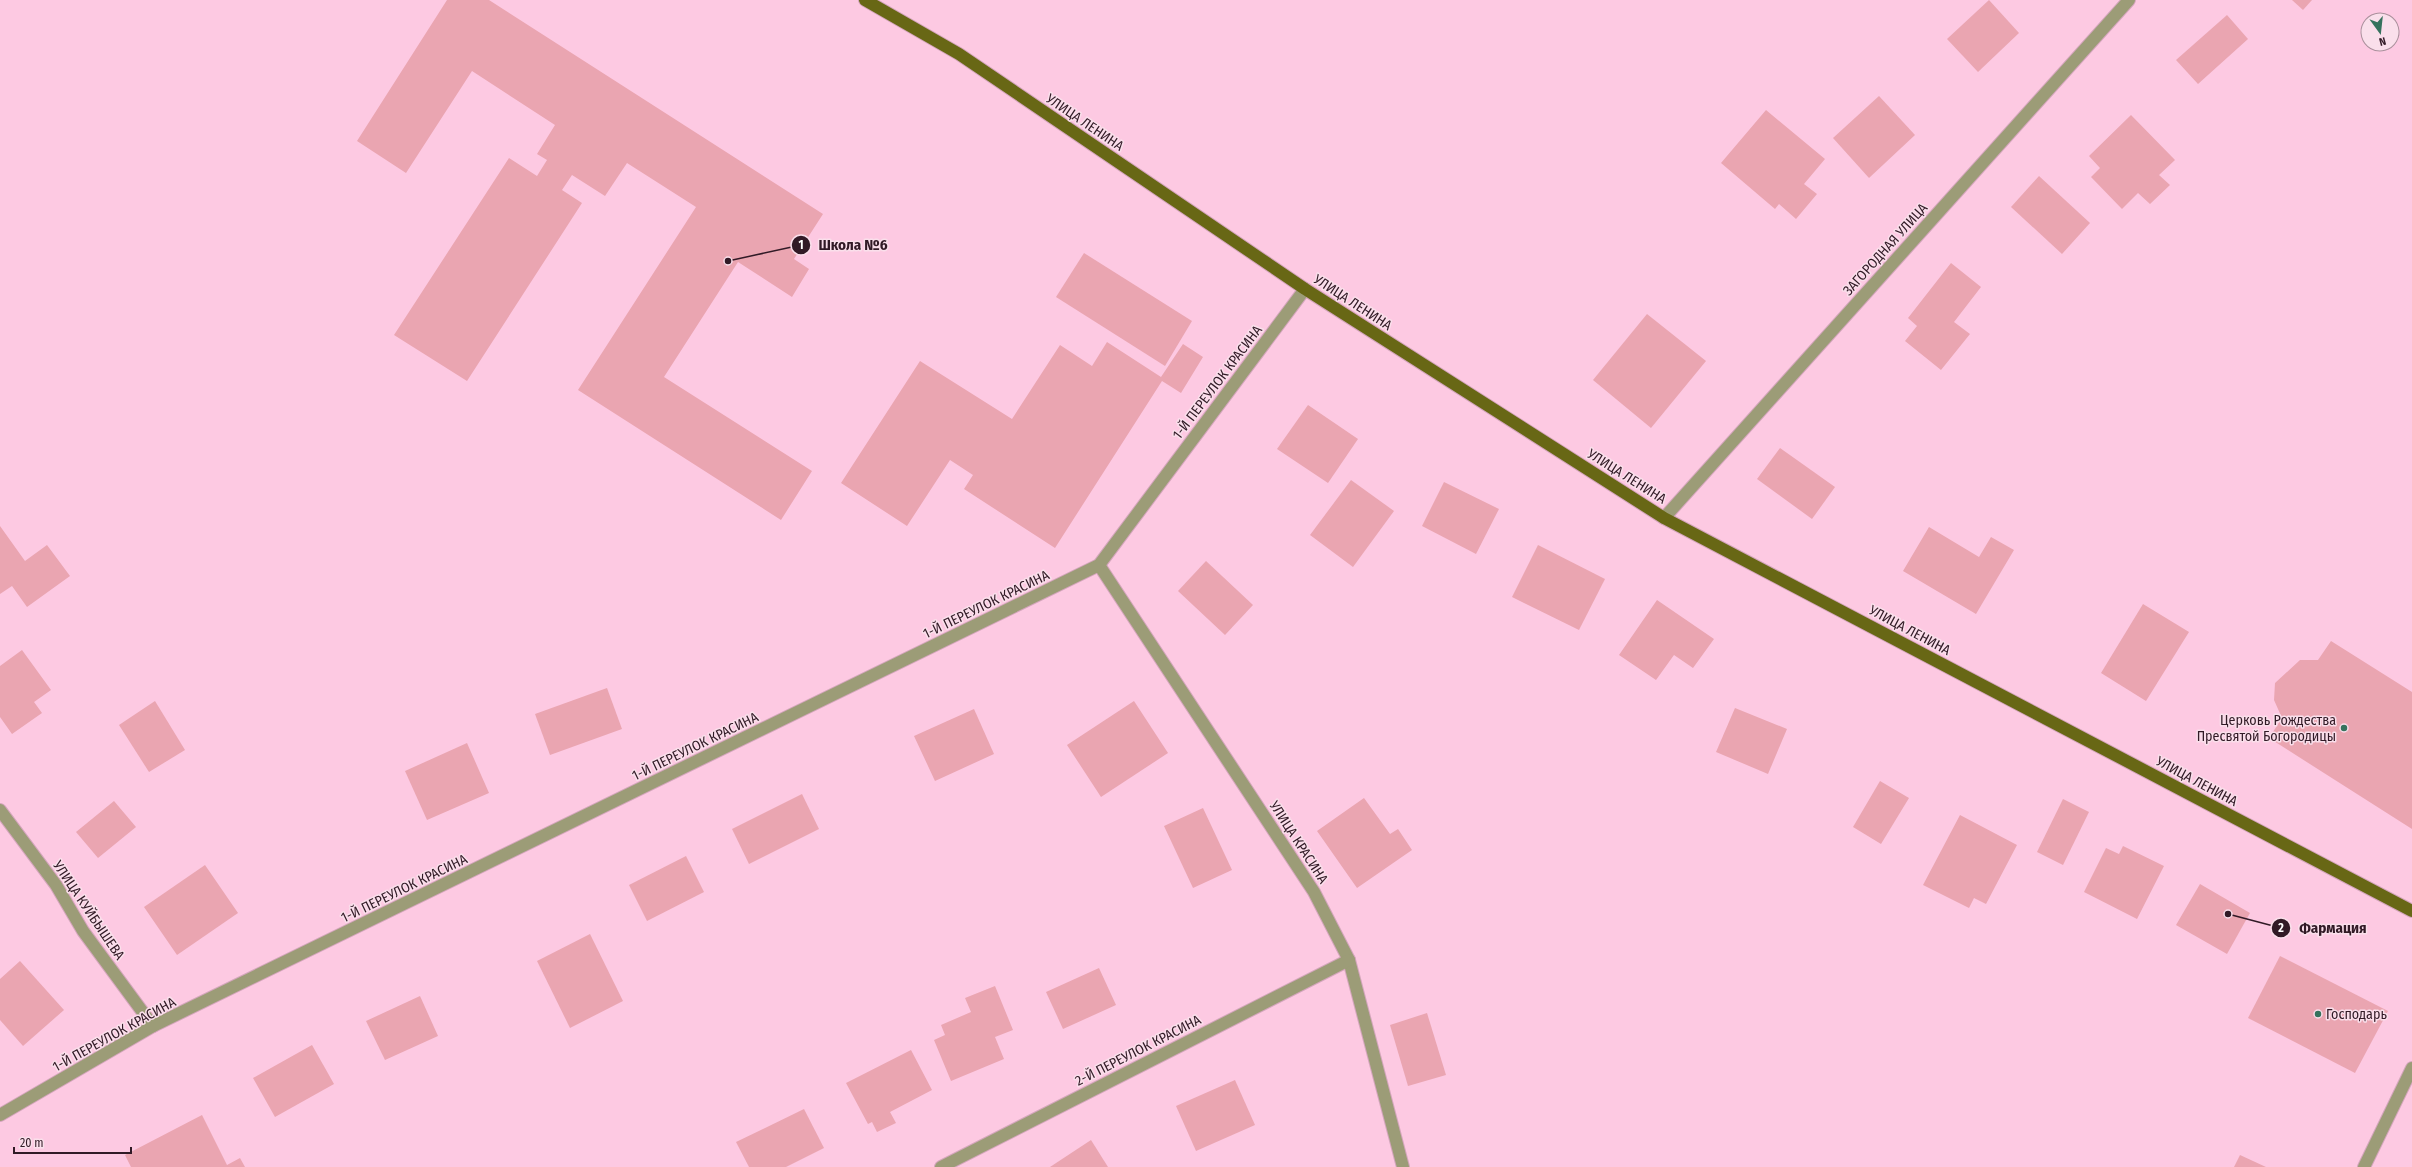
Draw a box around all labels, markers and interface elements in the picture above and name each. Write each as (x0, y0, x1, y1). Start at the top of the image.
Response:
north arrow (2360, 12, 2400, 52)
text: N (2378, 34, 2387, 48)
street label: УЛИЦА ЛЕНИНА (1042, 90, 1127, 155)
street label: ЗАГОРОДНАЯ УЛИЦА (1840, 199, 1932, 299)
callout: Школа №6 (791, 232, 896, 259)
text: Школа №6 (818, 236, 888, 254)
text: 1 (798, 238, 804, 252)
street label: УЛИЦА ЛЕНИНА (1310, 270, 1396, 334)
street label: 1-Й ПЕРЕУЛОК КРАСИНА (1169, 321, 1266, 443)
street label: УЛИЦА ЛЕНИНА (1583, 445, 1670, 508)
street label: 1-Й ПЕРЕУЛОК КРАСИНА (920, 566, 1053, 642)
street label: УЛИЦА ЛЕНИНА (1865, 601, 1954, 659)
street label: 1-Й ПЕРЕУЛОК КРАСИНА (629, 708, 762, 784)
place label: Церковь Рождества Пресвятой Богородицы (2197, 712, 2336, 745)
marker: Церковь Рождества Пресвятой Богородицы (2339, 723, 2349, 733)
street label: УЛИЦА ЛЕНИНА (2152, 752, 2241, 810)
street label: УЛИЦА КРАСИНА (1265, 797, 1332, 887)
street label: 1-Й ПЕРЕУЛОК КРАСИНА (338, 850, 471, 926)
street label: УЛИЦА КУЙБЫШЕВА (49, 857, 128, 964)
callout: Фармация (2271, 914, 2374, 941)
text: Фармация (2299, 919, 2367, 937)
text: 2 (2277, 921, 2284, 935)
street label: 1-Й ПЕРЕУЛОК КРАСИНА (50, 993, 179, 1075)
place label: Господарь (2326, 1006, 2387, 1023)
marker: Господарь (2313, 1009, 2323, 1019)
street label: 2-Й ПЕРЕУЛОК КРАСИНА (1072, 1011, 1205, 1090)
scale bar (14, 1129, 131, 1155)
text: 20 m (20, 1136, 44, 1150)

